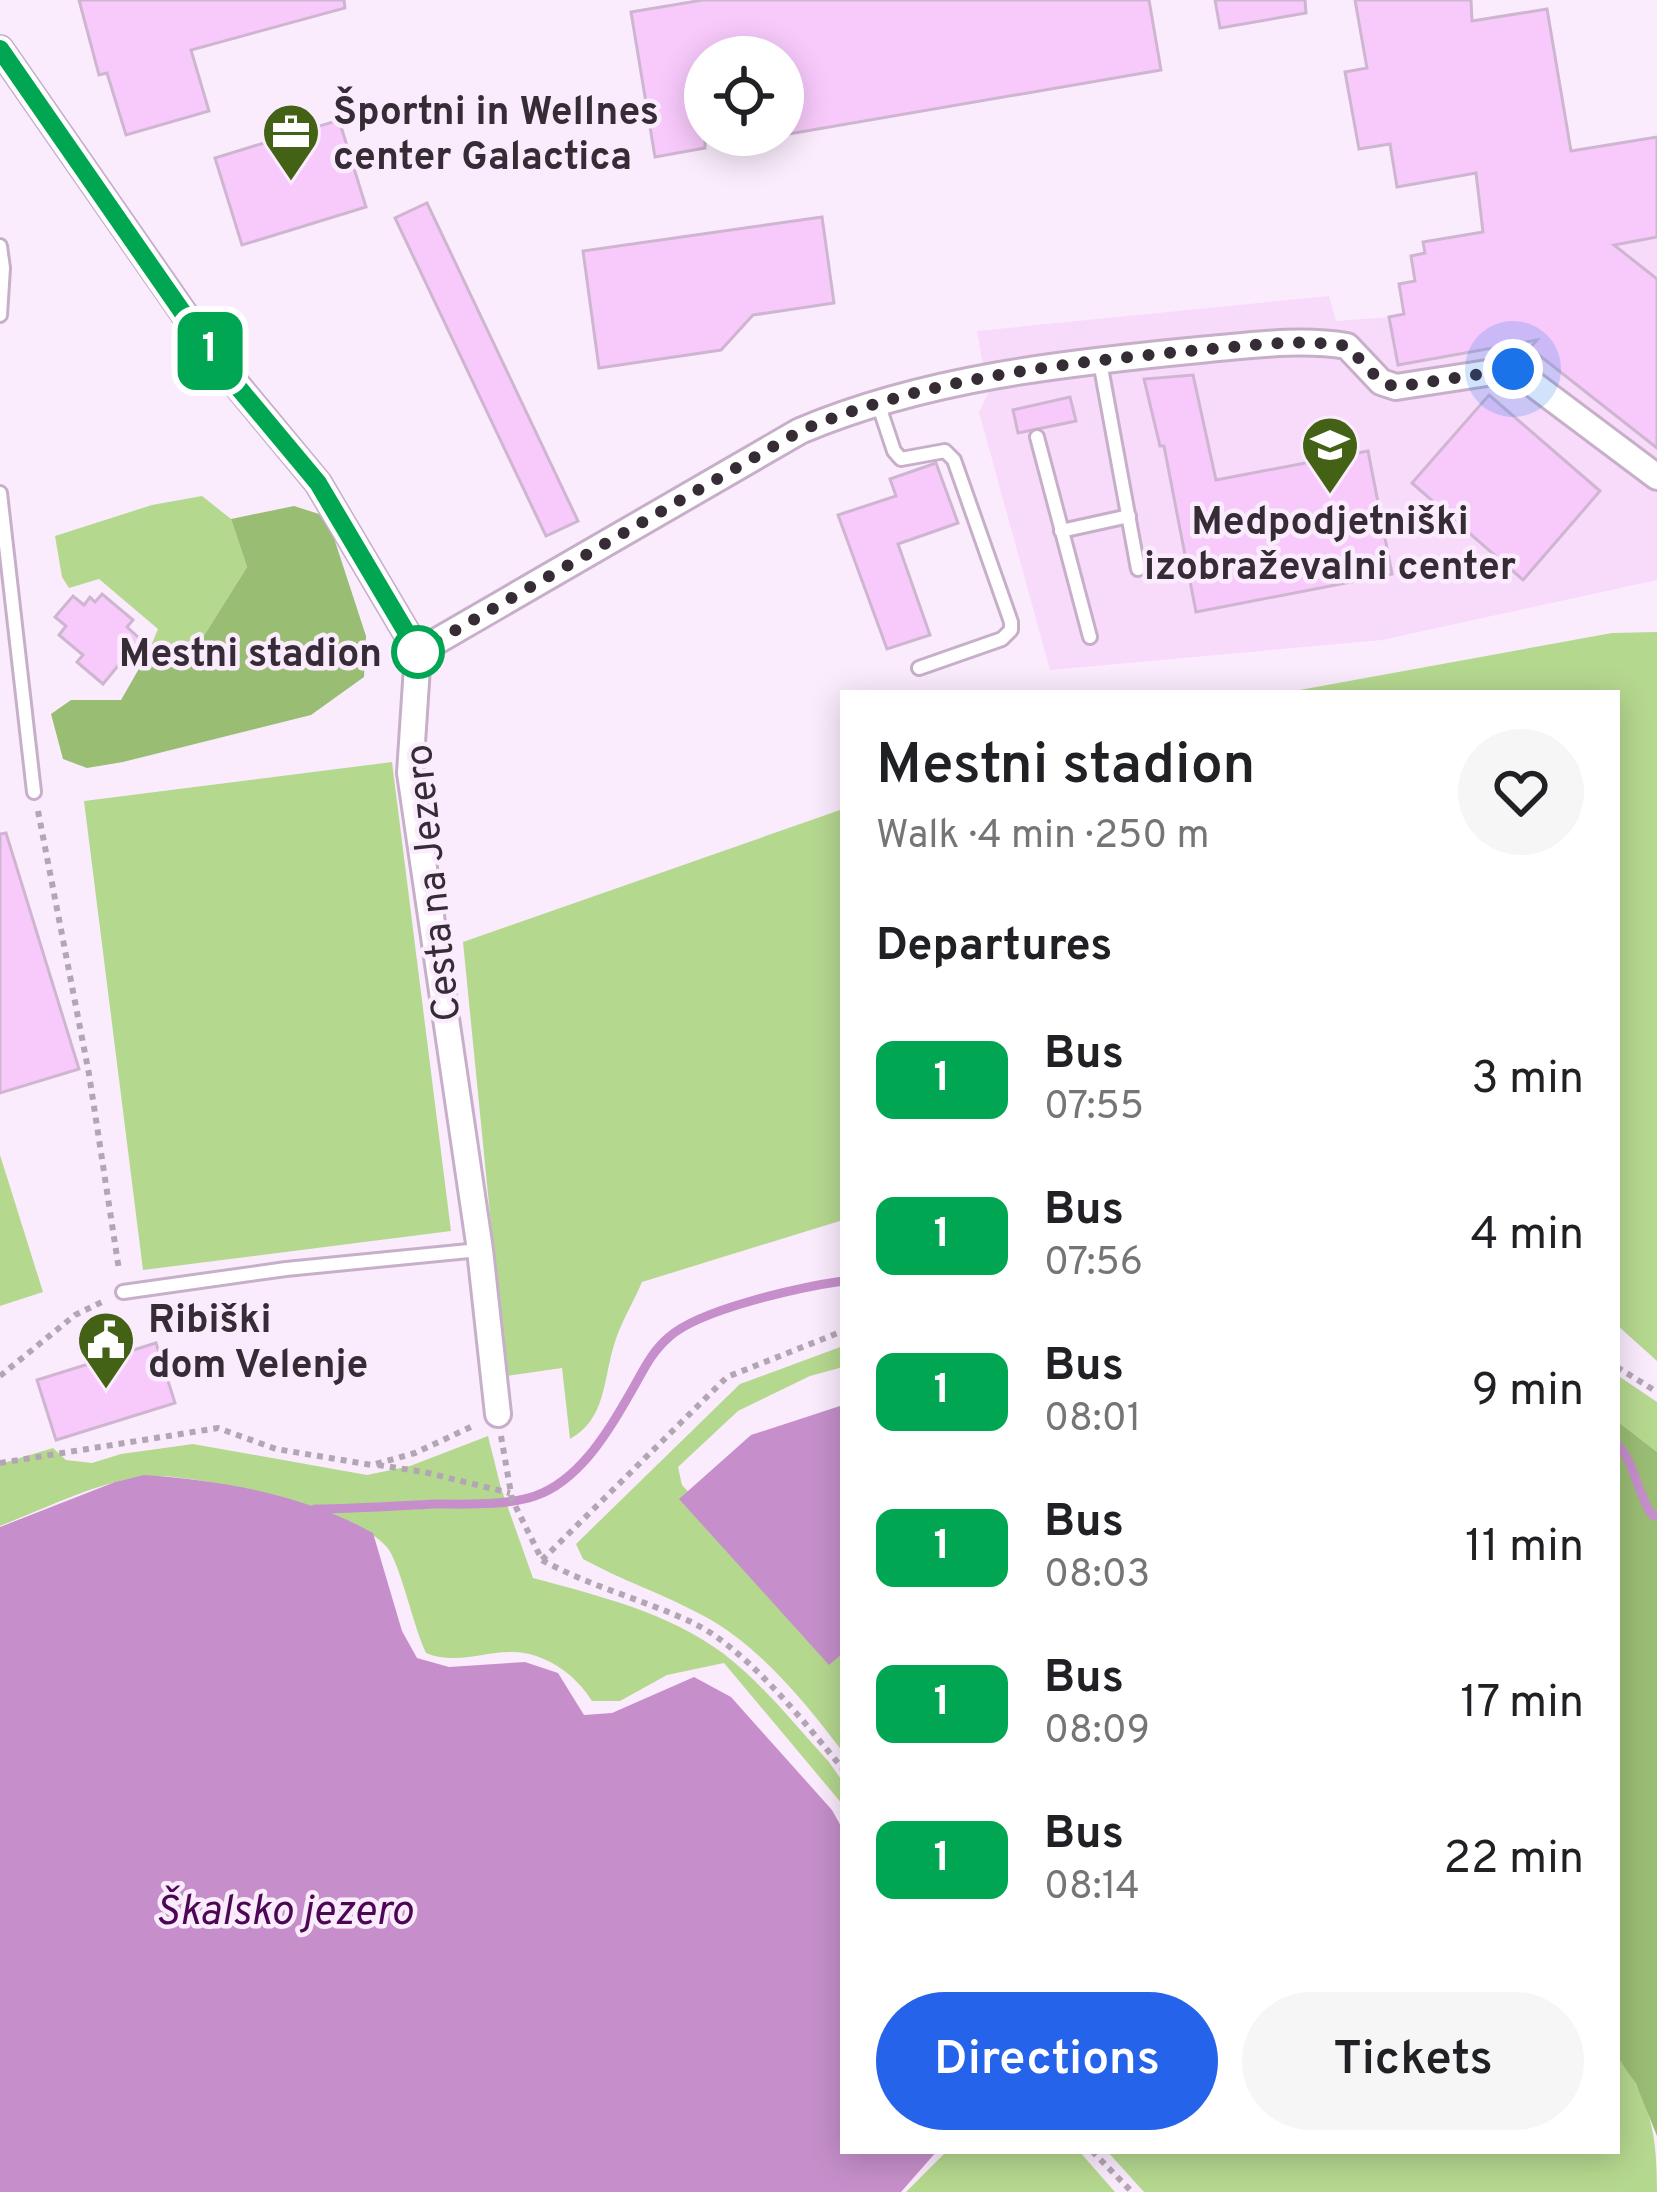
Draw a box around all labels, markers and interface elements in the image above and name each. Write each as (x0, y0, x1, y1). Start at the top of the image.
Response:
map controls (684, 36, 804, 156)
button: locate (684, 36, 804, 156)
place label: Športni in Wellnes center Galactica (333, 86, 659, 184)
office icon: Športni in Wellnes center Galactica (260, 101, 322, 183)
line badge: 1 (171, 312, 249, 390)
text: 1 (202, 324, 218, 377)
your location (1483, 339, 1543, 399)
school or university icon: Medpodjetniški izobraževalni center (1299, 414, 1361, 496)
place label: Medpodjetniški izobraževalni center (1144, 500, 1516, 594)
marker: Mestni stadion (393, 627, 443, 677)
place label: Mestni stadion (119, 632, 382, 681)
button: heart (1458, 729, 1584, 855)
text: Mestni stadion (876, 732, 1256, 804)
street label: Cesta na Jezero (397, 742, 474, 1023)
text: Walk · 4 min · 250 m (876, 813, 1209, 862)
text: Departures (876, 919, 1112, 976)
text: Bus (1044, 1027, 1124, 1084)
text: 3 min (1471, 1052, 1584, 1109)
text: 1 (934, 1053, 950, 1106)
text: 07:55 (1044, 1084, 1144, 1133)
text: Bus (1044, 1183, 1124, 1240)
text: 4 min (1471, 1208, 1584, 1265)
text: 1 (934, 1209, 950, 1262)
text: 07:56 (1044, 1240, 1143, 1289)
place label: Ribiški dom Velenje (148, 1298, 368, 1392)
public building icon: Ribiški dom Velenje (75, 1309, 137, 1391)
text: Bus (1044, 1339, 1124, 1396)
text: 9 min (1472, 1364, 1584, 1421)
text: 1 (934, 1365, 950, 1418)
text: 08:01 (1044, 1396, 1141, 1445)
text: Bus (1044, 1495, 1124, 1552)
text: 11 min (1465, 1520, 1584, 1577)
text: 1 (934, 1521, 950, 1574)
text: 08:03 (1044, 1552, 1150, 1601)
text: Bus (1044, 1651, 1124, 1708)
text: 17 min (1460, 1676, 1584, 1733)
text: 1 (934, 1677, 950, 1730)
text: 08:09 (1044, 1708, 1150, 1757)
text: Bus (1044, 1807, 1124, 1864)
text: 22 min (1443, 1832, 1584, 1889)
text: 1 (934, 1833, 950, 1886)
text: 08:14 (1044, 1864, 1140, 1913)
water label: Škalsko jezero (155, 1885, 414, 1940)
button: Directions (876, 1992, 1218, 2130)
button: Tickets (1242, 1992, 1584, 2130)

